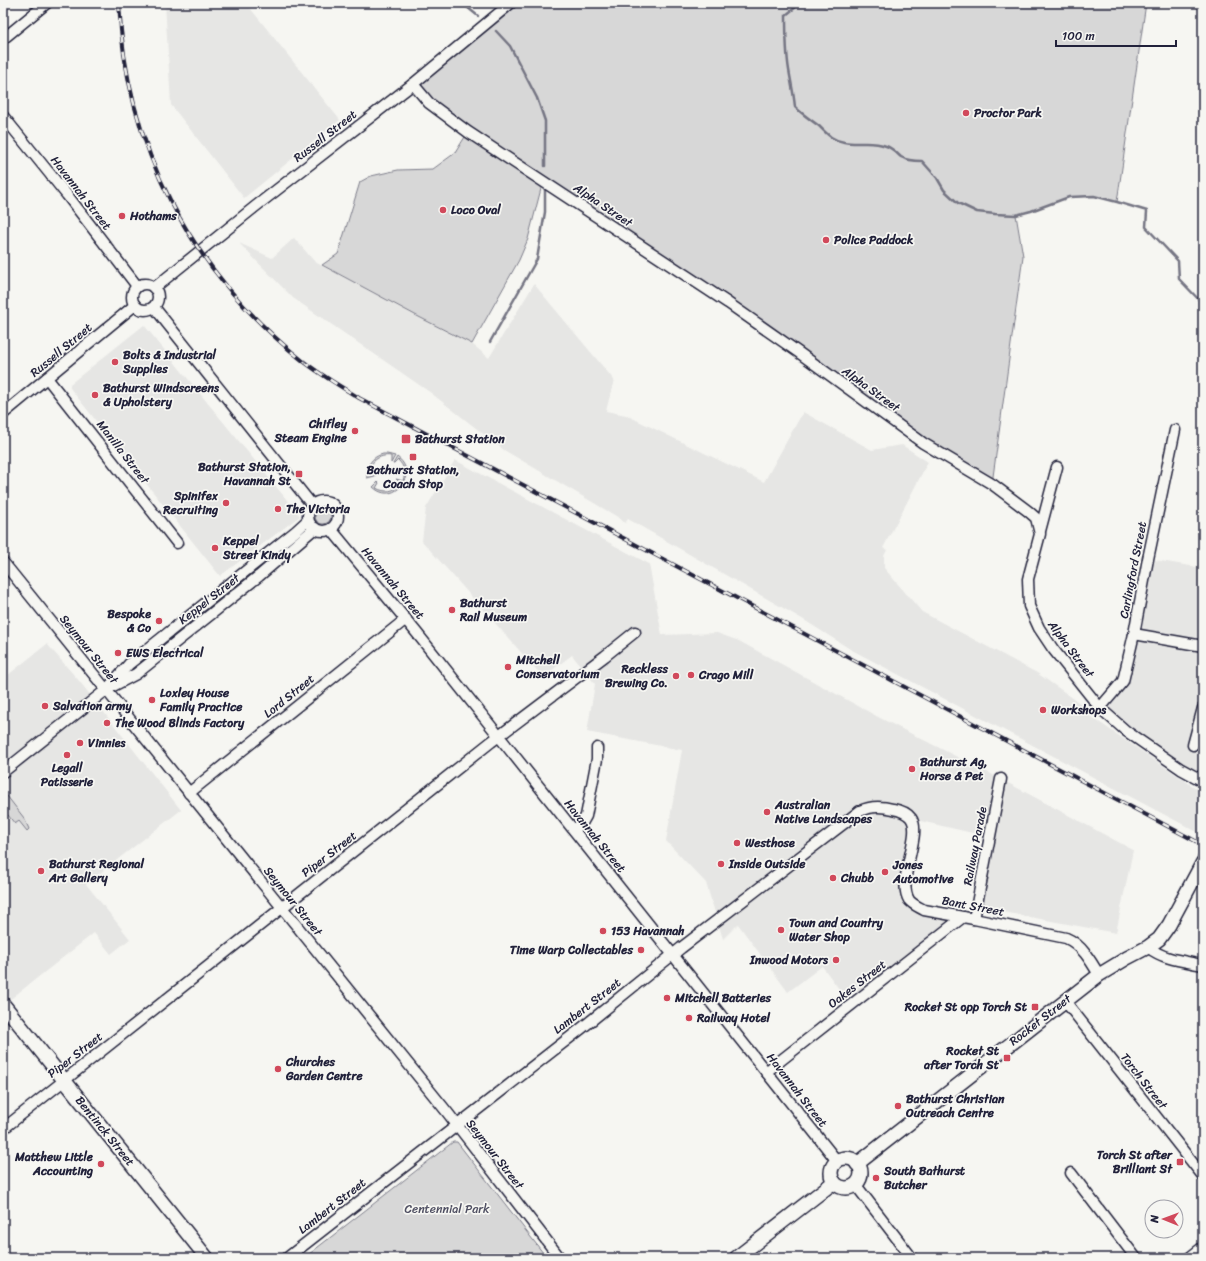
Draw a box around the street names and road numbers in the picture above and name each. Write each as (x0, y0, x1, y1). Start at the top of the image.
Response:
street label: Russell Street (288, 104, 362, 168)
street label: Havannah Street (45, 151, 117, 235)
street label: Alpha Street (568, 176, 638, 234)
street label: Russell Street (25, 317, 97, 383)
street label: Alpha Street (836, 360, 906, 418)
street label: Manilla Street (91, 415, 156, 490)
street label: Carlingford Street (1113, 520, 1153, 620)
street label: Havannah Street (356, 542, 430, 624)
street label: Keppel Street (173, 567, 246, 630)
street label: Seymour Street (54, 609, 125, 690)
street label: Alpha Street (1041, 615, 1101, 684)
street label: Lord Street (258, 668, 320, 724)
street label: Havannah Street (558, 794, 632, 878)
street label: Railway Parade (957, 804, 993, 887)
street label: Piper Street (296, 825, 362, 883)
street label: Seymour Street (258, 861, 329, 942)
street label: Bant Street (940, 889, 1006, 923)
street label: Oakes Street (823, 954, 891, 1014)
street label: Lambert Street (548, 972, 626, 1040)
street label: Rocket Street (1004, 988, 1077, 1052)
street label: Piper Street (42, 1026, 108, 1084)
street label: Havannah Street (761, 1048, 833, 1132)
street label: Torch Street (1115, 1048, 1174, 1115)
street label: Bentinck Street (70, 1091, 140, 1171)
street label: Seymour Street (460, 1114, 530, 1195)
street label: Lambert Street (293, 1172, 371, 1240)

